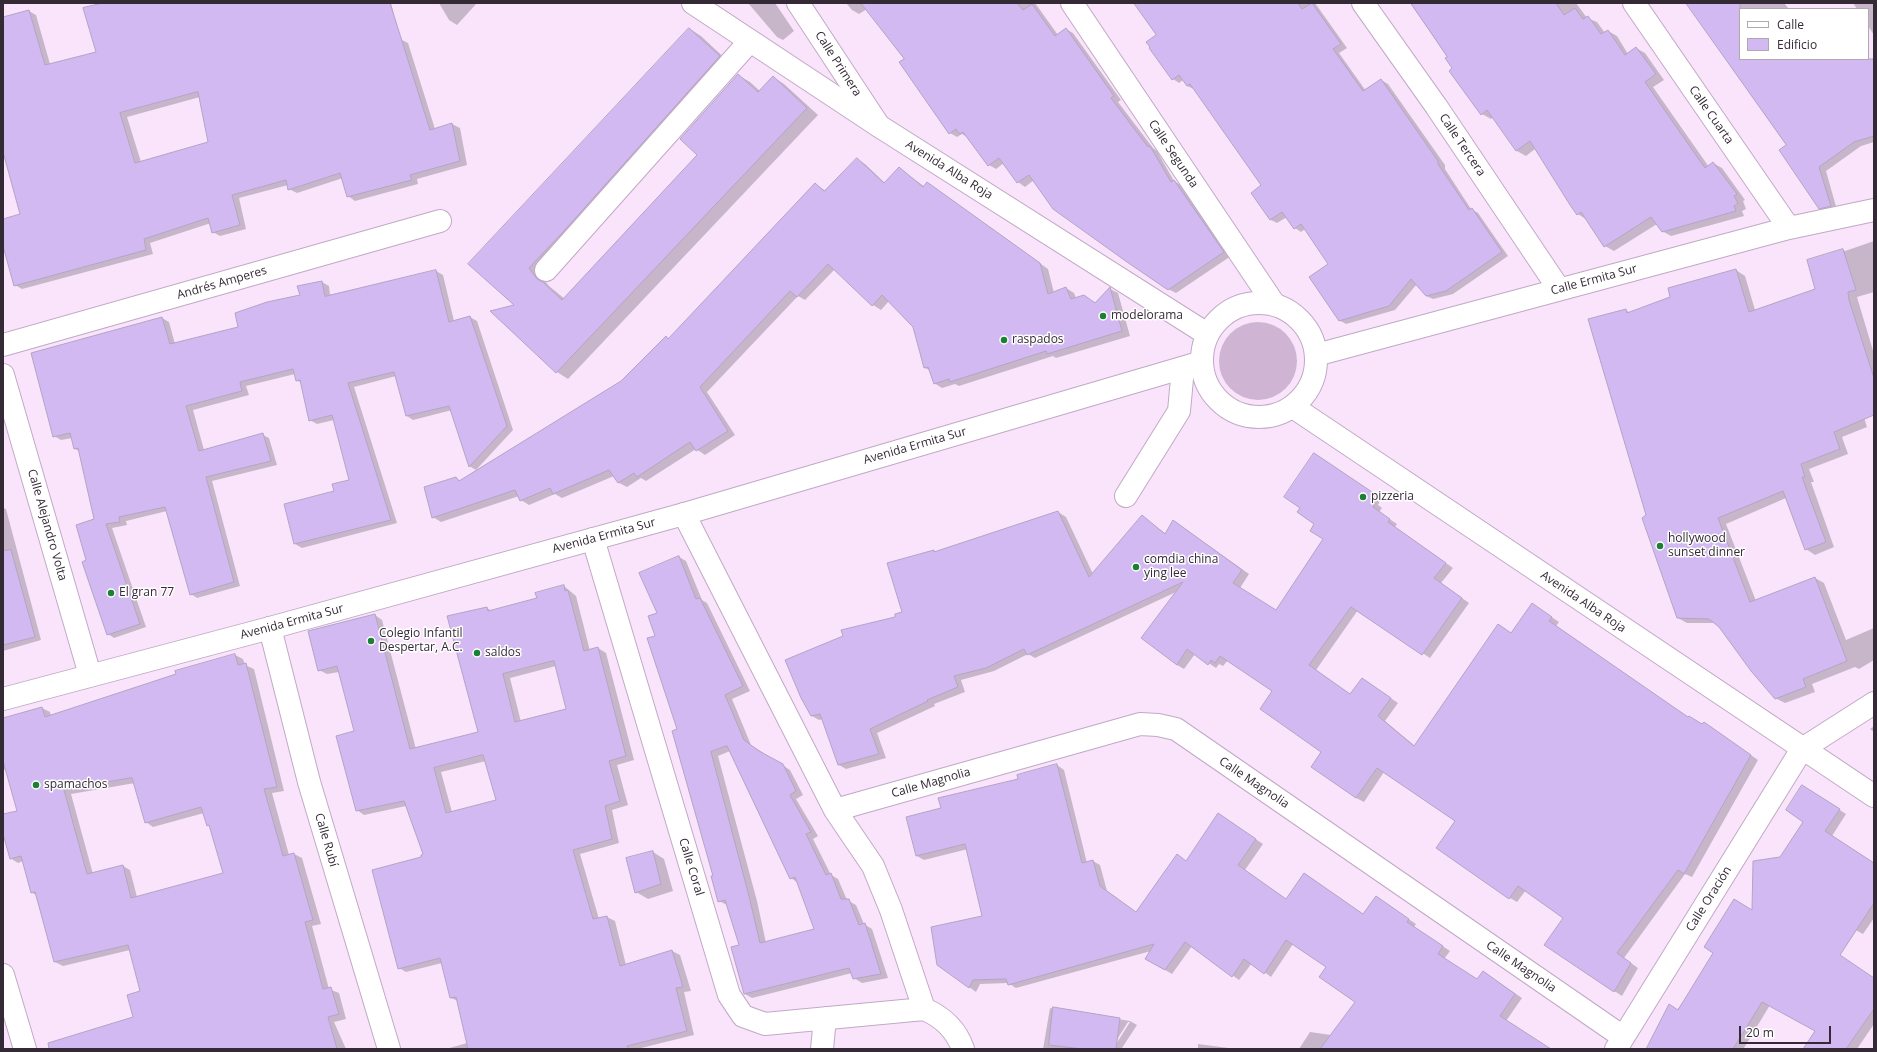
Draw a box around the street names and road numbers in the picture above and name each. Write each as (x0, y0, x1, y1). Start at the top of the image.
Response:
street label: Calle Primera (812, 29, 864, 99)
street label: Calle Cuarta (1686, 83, 1736, 147)
street label: Calle Tercera (1436, 111, 1488, 179)
street label: Calle Segunda (1145, 117, 1201, 191)
street label: Avenida Alba Roja (903, 137, 995, 203)
street label: Calle Ermita Sur (1549, 262, 1639, 298)
street label: Andrés Amperes (175, 263, 269, 303)
street label: Avenida Ermita Sur (862, 424, 968, 468)
street label: Calle Alejandro Volta (24, 468, 70, 582)
street label: Avenida Ermita Sur (551, 515, 657, 557)
street label: Avenida Alba Roja (1538, 568, 1628, 636)
street label: Avenida Ermita Sur (239, 601, 345, 643)
street label: Calle Magnolia (1216, 754, 1292, 812)
street label: Calle Magnolia (890, 765, 972, 801)
street label: Calle Rubí (311, 811, 341, 869)
street label: Calle Coral (675, 836, 707, 898)
street label: Calle Oración (1683, 864, 1735, 934)
street label: Calle Magnolia (1483, 938, 1559, 996)

